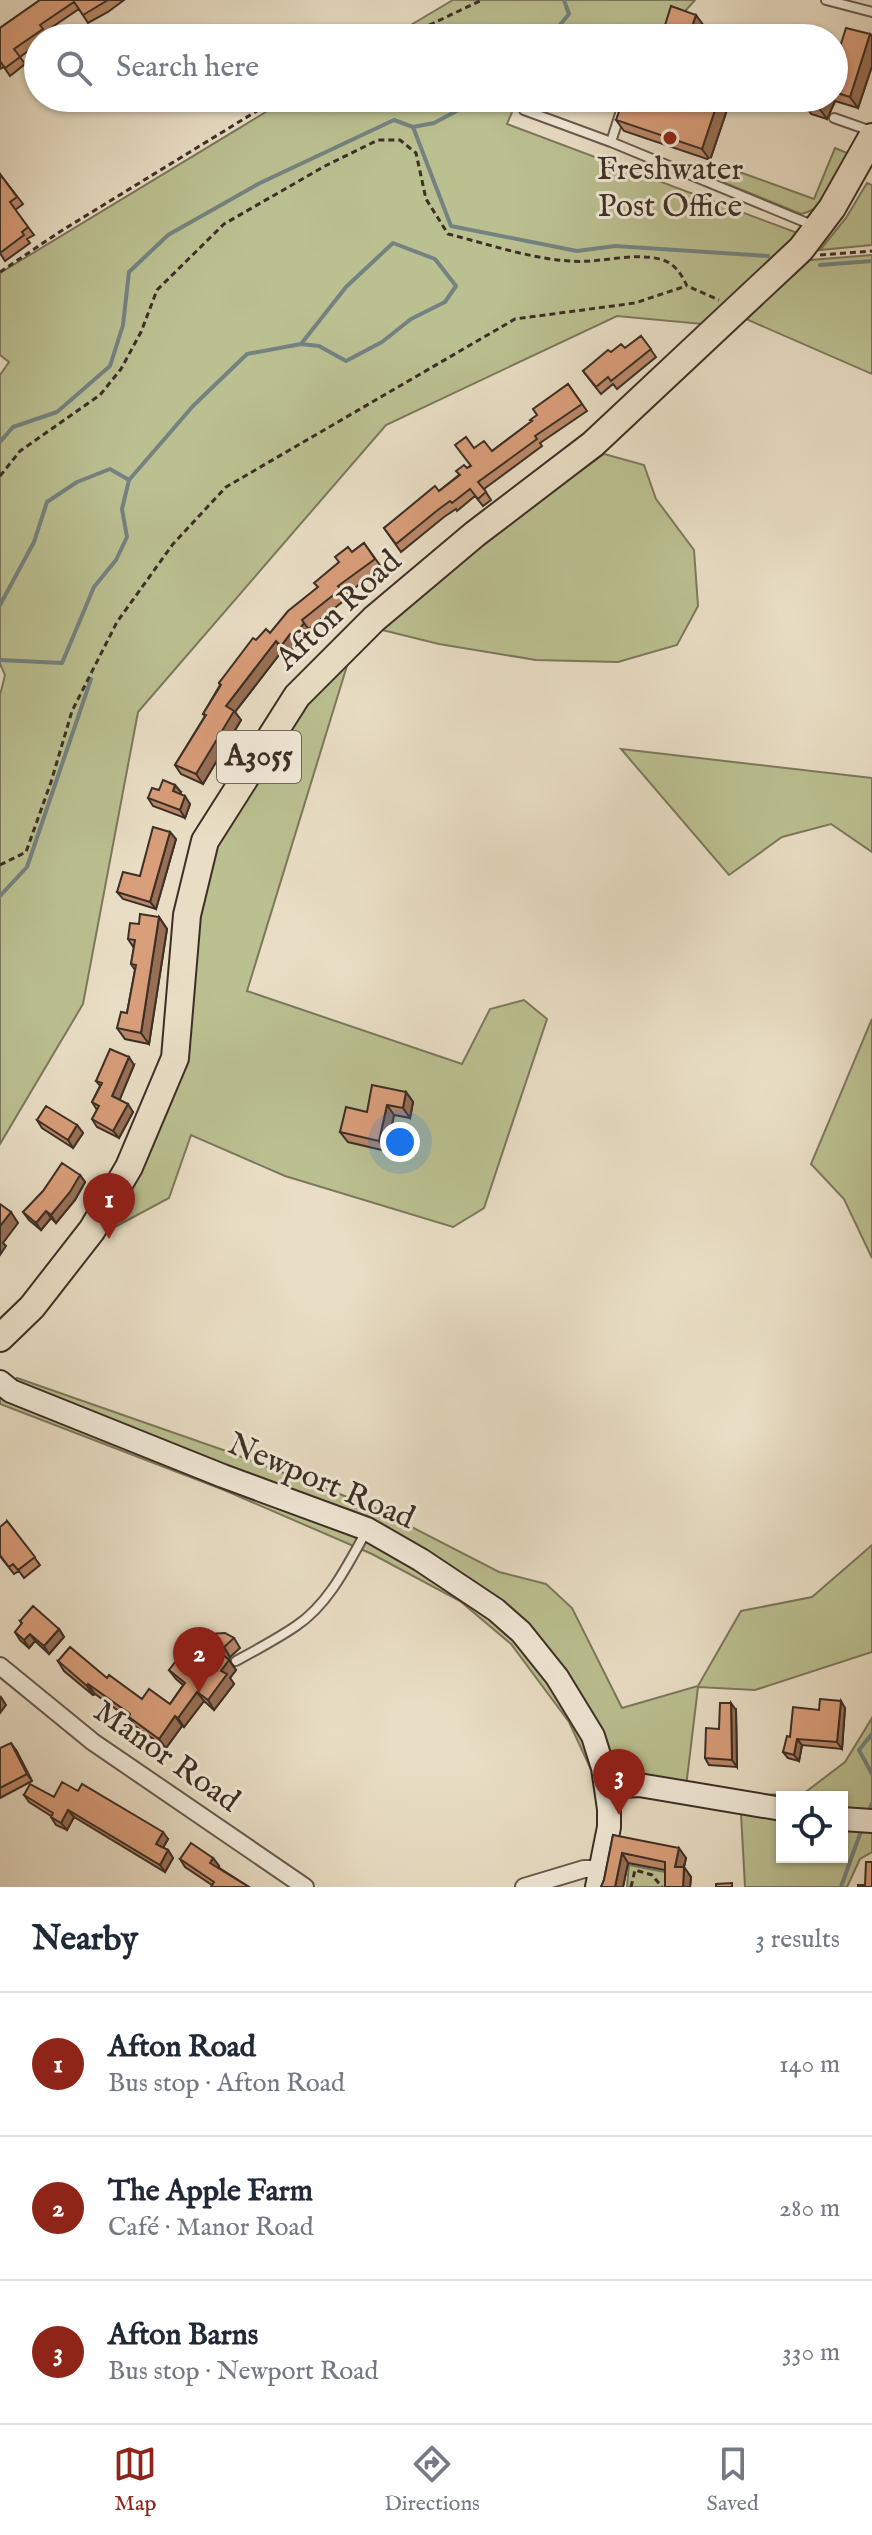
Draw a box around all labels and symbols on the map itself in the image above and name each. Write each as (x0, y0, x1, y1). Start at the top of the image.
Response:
marker: Freshwater Post Office (661, 129, 679, 147)
place label: Freshwater Post Office (597, 150, 743, 228)
street label: Afton Road (267, 542, 411, 680)
road number: A3055 (217, 731, 301, 783)
your location (380, 1122, 420, 1162)
pin: 1 (83, 1173, 135, 1239)
street label: Newport Road (221, 1424, 422, 1540)
pin: 2 (173, 1627, 225, 1693)
street label: Manor Road (85, 1692, 248, 1823)
pin: 3 (593, 1749, 645, 1815)

